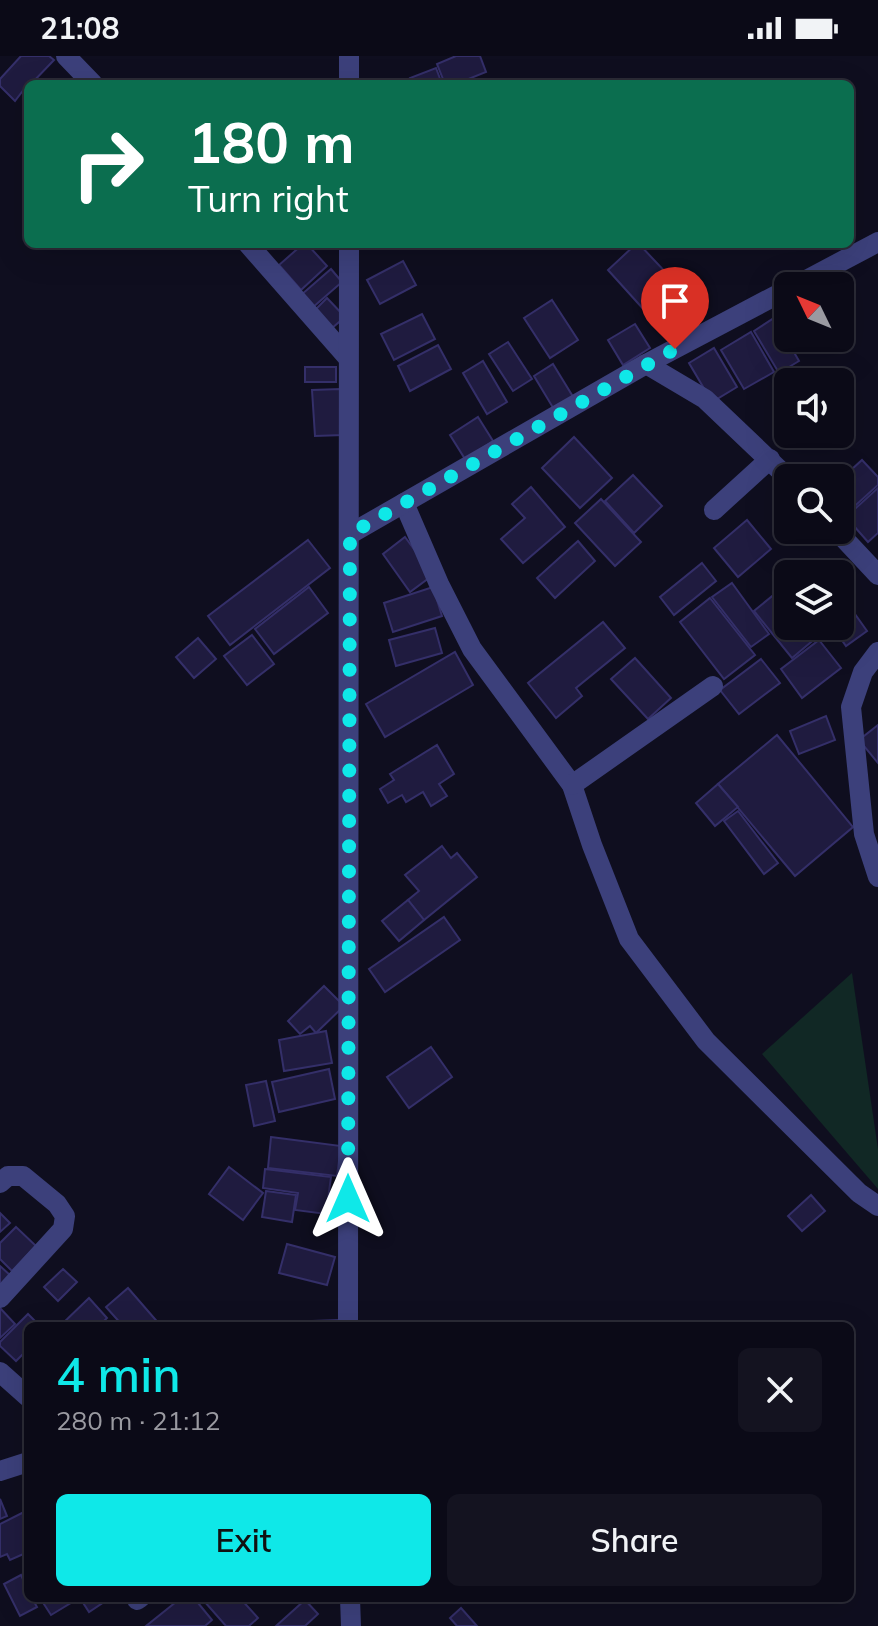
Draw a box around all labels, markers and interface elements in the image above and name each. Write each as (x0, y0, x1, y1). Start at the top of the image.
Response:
text: 21:08 (40, 9, 119, 47)
text: 180 m (188, 107, 355, 177)
icon: right (56, 112, 160, 216)
text: Turn right (188, 176, 349, 221)
pin (641, 267, 709, 349)
north arrow (774, 272, 854, 352)
map controls (774, 272, 854, 640)
icon: arrive (653, 279, 697, 323)
button: sound (774, 368, 854, 448)
button: search (774, 464, 854, 544)
button: layers (774, 560, 854, 640)
position arrow (306, 1157, 390, 1241)
text: 4 min (56, 1344, 181, 1404)
button: close (738, 1348, 822, 1432)
text: 280 m · 21:12 (56, 1404, 220, 1437)
button: Exit (56, 1494, 431, 1586)
button: Share (447, 1494, 822, 1586)

